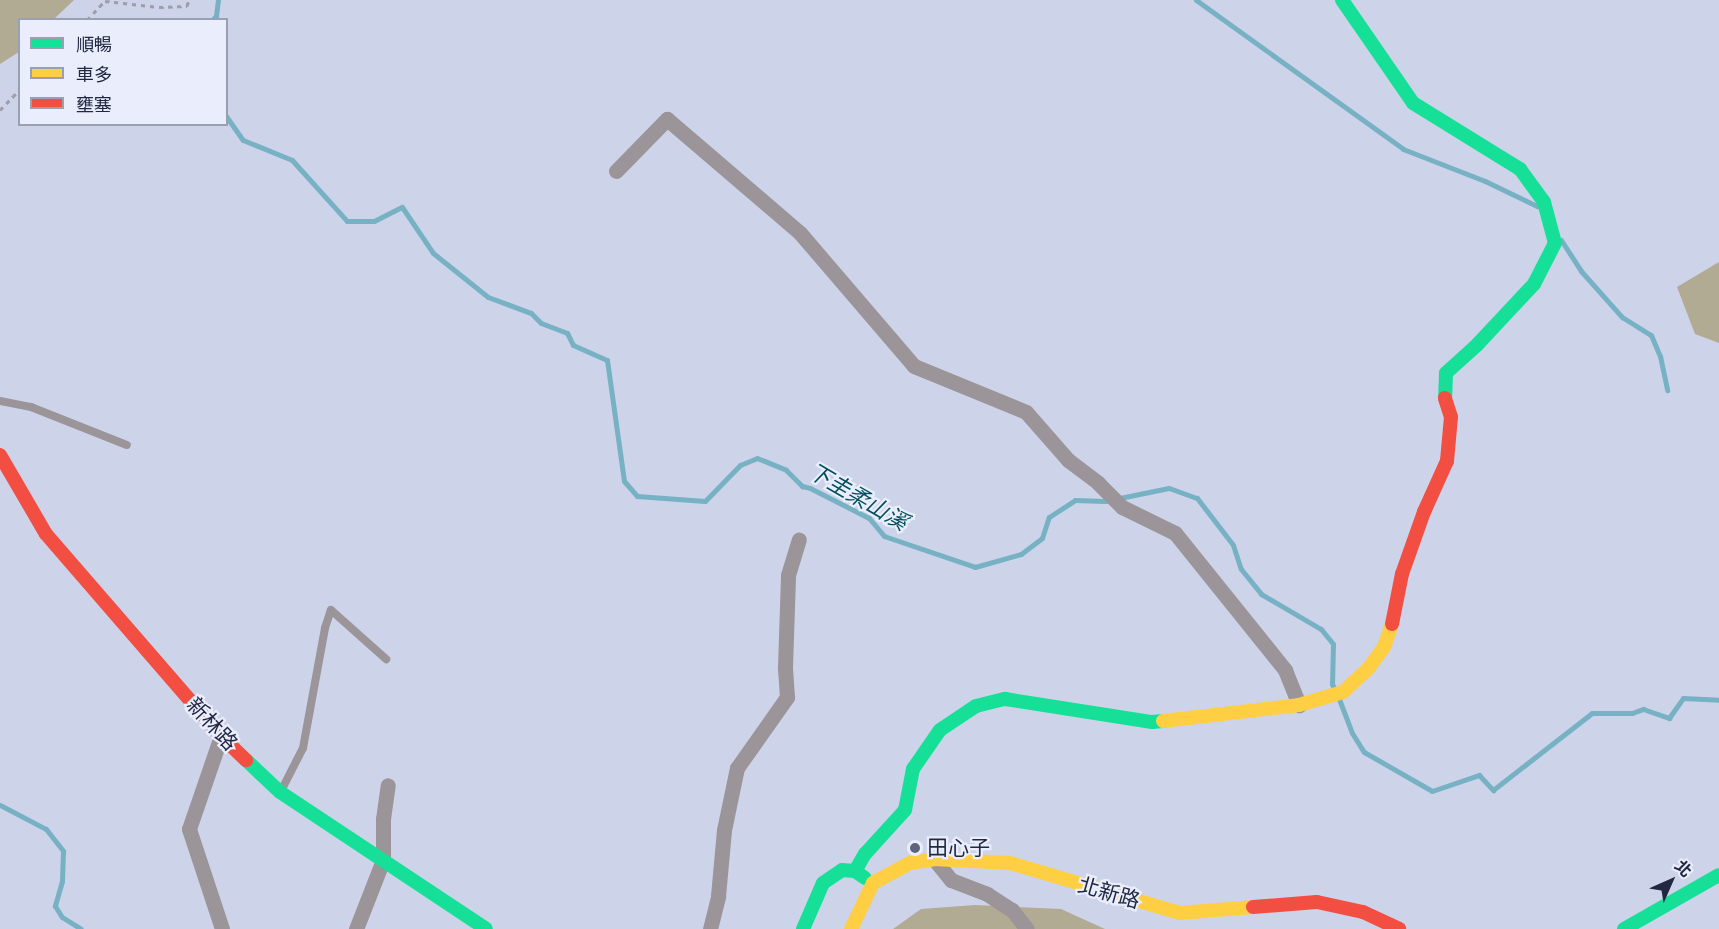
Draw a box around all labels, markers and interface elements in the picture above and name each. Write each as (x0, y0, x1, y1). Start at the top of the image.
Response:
legend (18, 18, 228, 126)
text: 順暢 (76, 32, 112, 57)
text: 車多 (76, 62, 112, 87)
text: 壅塞 (76, 92, 112, 117)
water label: 下圭柔山溪 (804, 458, 912, 536)
street label: 新林路 (181, 692, 243, 756)
place label: 田心子 (927, 835, 990, 861)
marker: 田心子 (908, 841, 922, 855)
north arrow (1641, 851, 1701, 911)
text: 北 (1670, 855, 1697, 882)
street label: 北新路 (1075, 872, 1143, 914)

